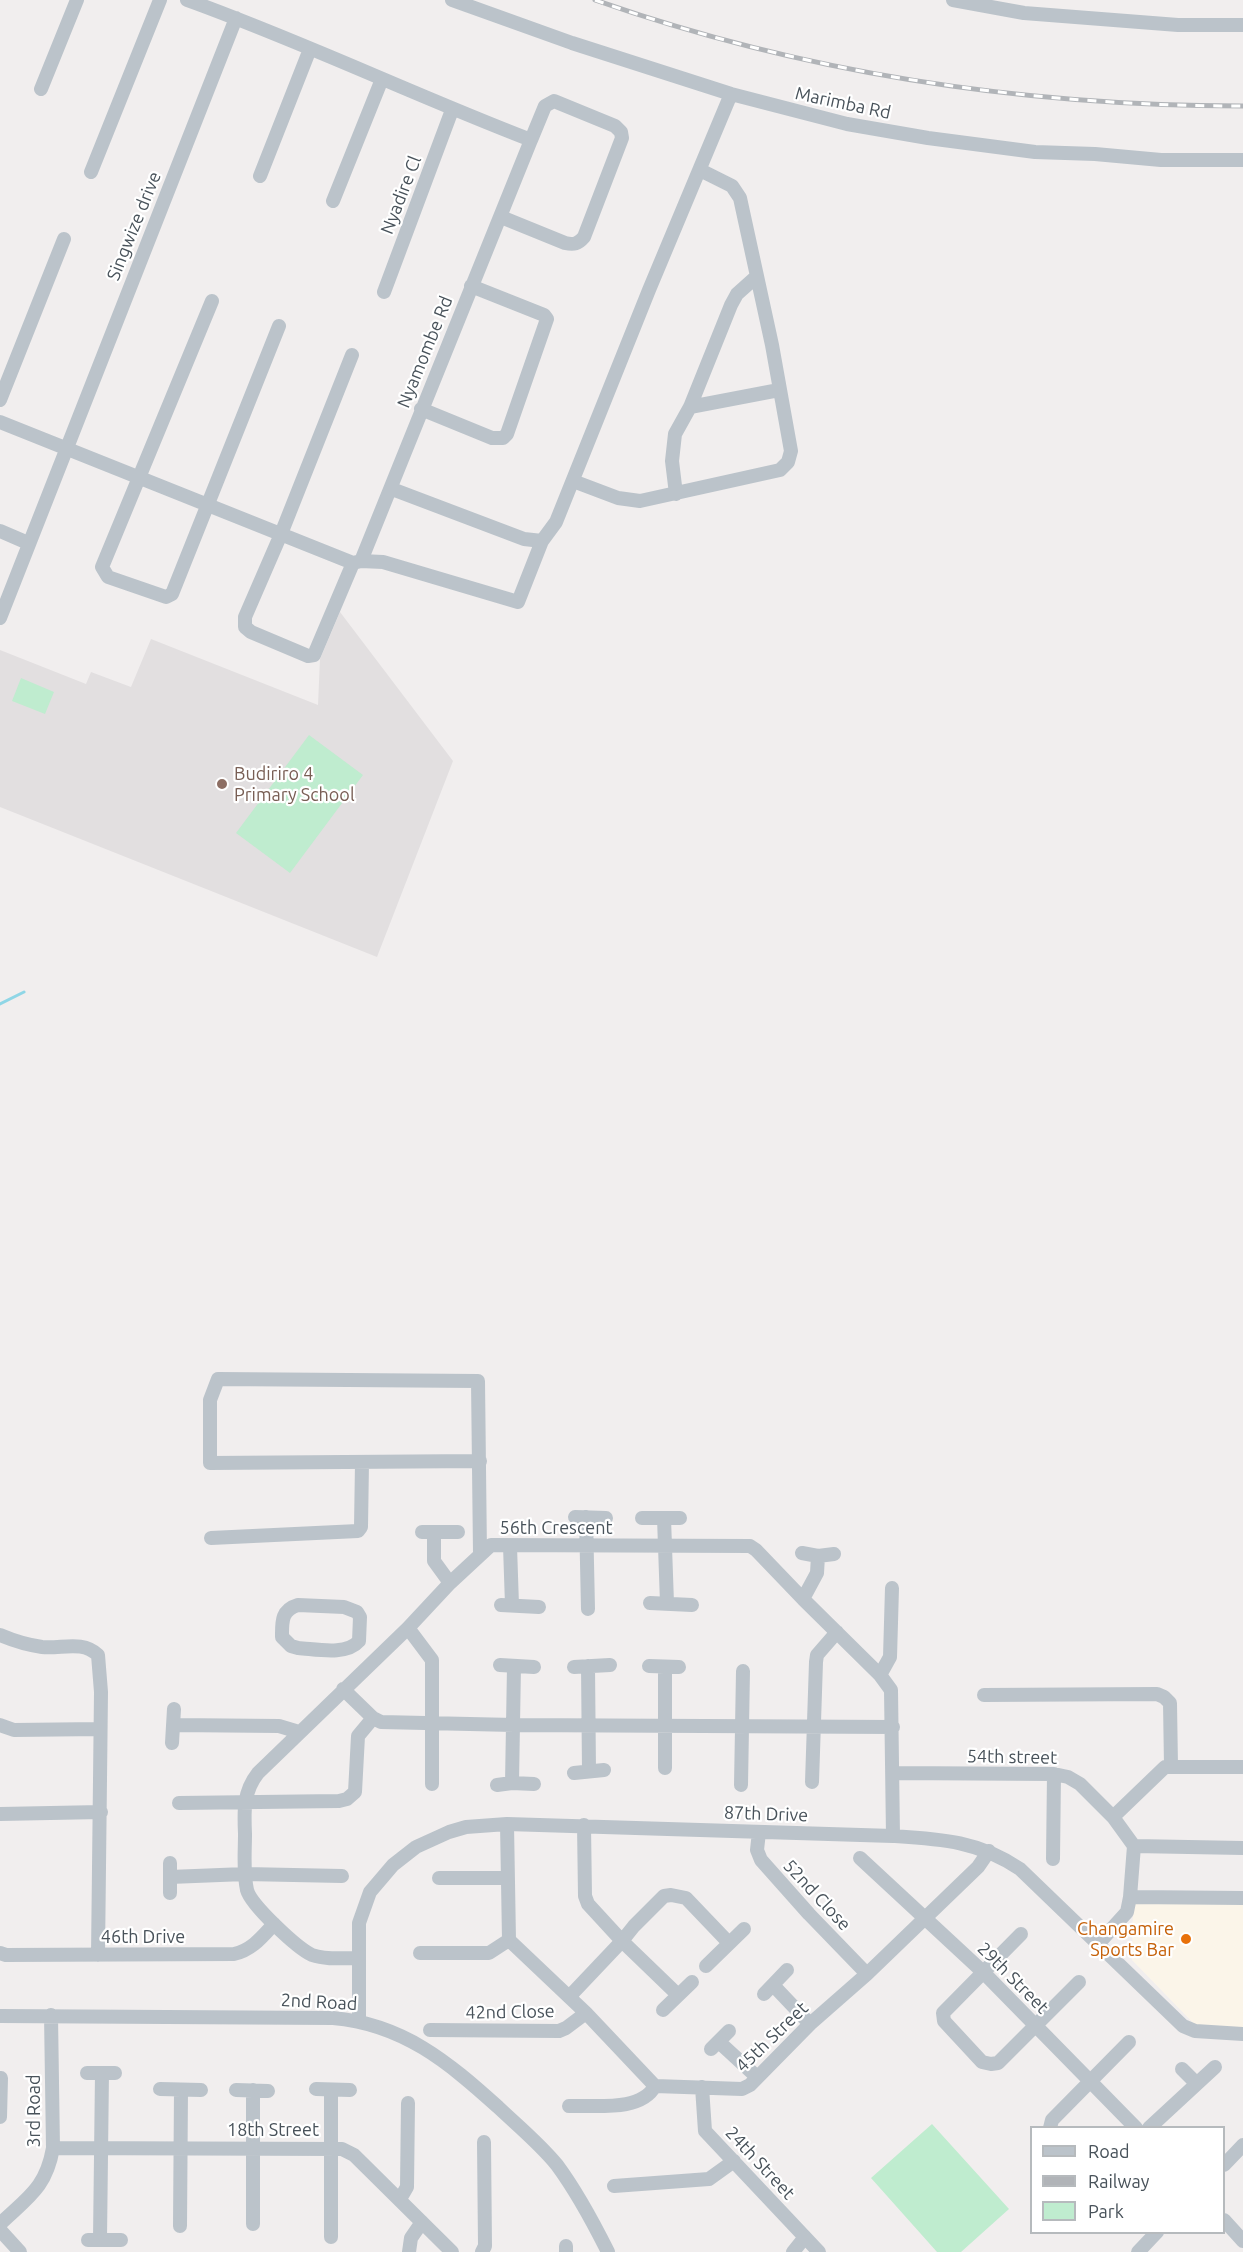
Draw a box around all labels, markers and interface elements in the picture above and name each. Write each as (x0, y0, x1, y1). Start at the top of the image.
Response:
street label: Marimba Rd (793, 82, 893, 124)
street label: Nyadire Cl (376, 153, 426, 237)
street label: Singwize drive (102, 168, 166, 284)
street label: Nyamombe Rd (393, 293, 457, 411)
place label: Budiriro 4 Primary School (234, 763, 355, 806)
marker: Budiriro 4 Primary School (215, 777, 229, 791)
street label: 56th Crescent (500, 1517, 612, 1539)
street label: 54th street (967, 1745, 1057, 1769)
street label: 87th Drive (723, 1802, 809, 1826)
street label: 52nd Close (779, 1855, 855, 1935)
place label: Changamire Sports Bar (1077, 1918, 1174, 1960)
street label: 46th Drive (101, 1926, 185, 1948)
marker: Changamire Sports Bar (1179, 1932, 1193, 1946)
street label: 29th Street (973, 1938, 1053, 2018)
street label: 2nd Road (280, 1989, 358, 2015)
street label: 45th Street (731, 1997, 813, 2077)
street label: 42nd Close (465, 2000, 555, 2024)
street label: 3rd Road (23, 2074, 45, 2148)
street label: 18th Street (227, 2119, 319, 2141)
street label: 24th Street (721, 2122, 799, 2204)
legend (1030, 2126, 1225, 2234)
text: Road (1088, 2141, 1130, 2161)
text: Railway (1088, 2171, 1149, 2191)
text: Park (1088, 2201, 1124, 2221)

